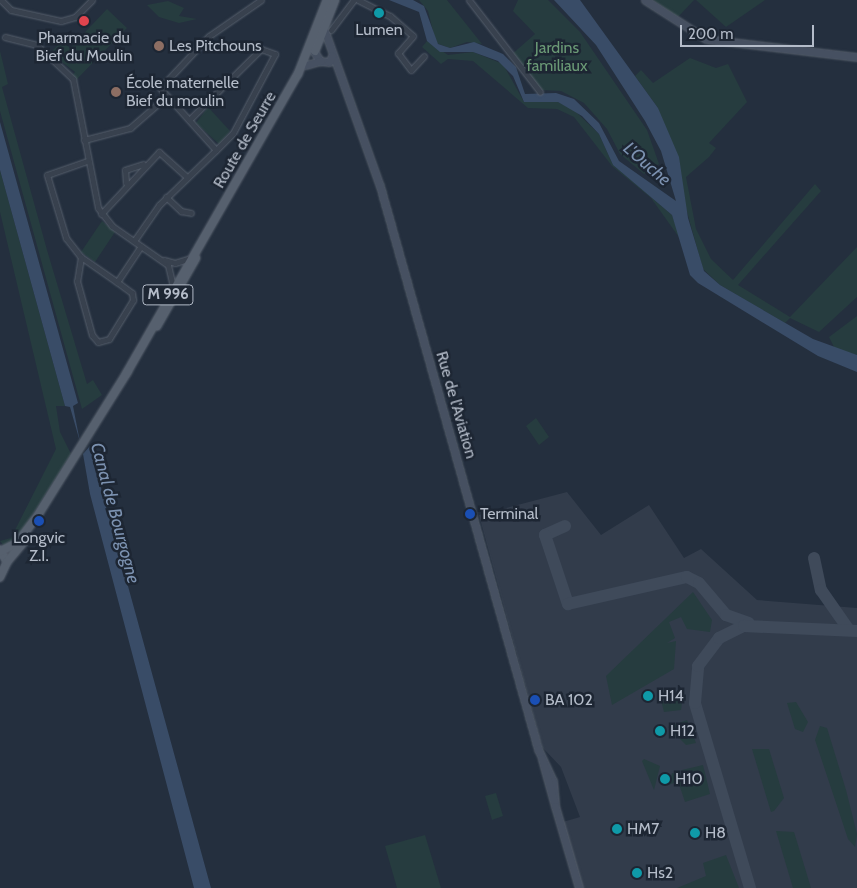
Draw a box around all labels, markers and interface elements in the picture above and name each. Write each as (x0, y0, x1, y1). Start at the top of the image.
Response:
marker: Lumen (373, 7, 385, 19)
marker: Pharmacie du Bief du Moulin (78, 15, 90, 27)
scale bar (682, 15, 816, 47)
place label: Lumen (355, 20, 403, 40)
text: 200 m (688, 25, 733, 43)
place label: Pharmacie du Bief du Moulin (36, 28, 132, 66)
place label: Les Pitchouns (169, 36, 262, 56)
park label: Jardins familiaux (526, 38, 588, 76)
marker: Les Pitchouns (153, 40, 165, 52)
place label: École maternelle Bief du moulin (126, 73, 239, 111)
marker: École maternelle Bief du moulin (110, 86, 122, 98)
street label: Route de Seurre (210, 88, 280, 192)
water label: L'Ouche (619, 138, 675, 190)
road number: M 996 (142, 282, 194, 308)
street label: Rue de l'Aviation (432, 349, 480, 461)
water label: Canal de Bourgogne (86, 440, 144, 586)
place label: Terminal (480, 504, 538, 524)
marker: Terminal (464, 508, 476, 520)
marker: Longvic Z.I. (33, 515, 45, 527)
place label: Longvic Z.I. (13, 528, 65, 566)
place label: H14 (658, 686, 684, 706)
place label: BA 102 (545, 690, 593, 710)
marker: H14 (642, 690, 654, 702)
marker: BA 102 (529, 694, 541, 706)
place label: H12 (670, 721, 695, 741)
marker: H12 (654, 725, 666, 737)
place label: H10 (675, 769, 703, 789)
marker: H10 (659, 773, 671, 785)
place label: HM7 (627, 819, 659, 839)
marker: HM7 (611, 823, 623, 835)
place label: H8 (705, 823, 726, 843)
marker: H8 (689, 827, 701, 839)
place label: Hs2 (647, 863, 673, 883)
marker: Hs2 (631, 867, 643, 879)

